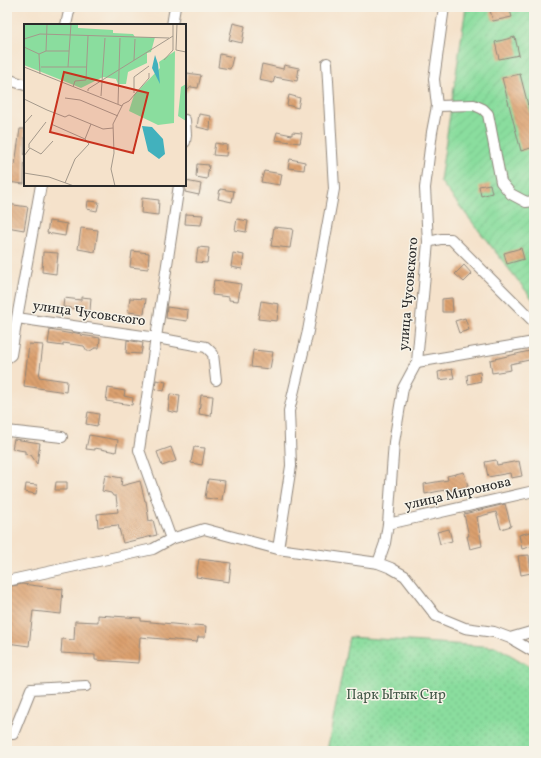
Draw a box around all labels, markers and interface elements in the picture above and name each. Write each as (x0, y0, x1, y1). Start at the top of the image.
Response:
inset map (24, 24, 186, 186)
street label: улица Чусовского (395, 237, 423, 351)
street label: улица Чусовского (31, 297, 147, 331)
street label: улица Миронова (403, 472, 513, 516)
park label: Парк Ытык Сир (346, 686, 446, 705)

